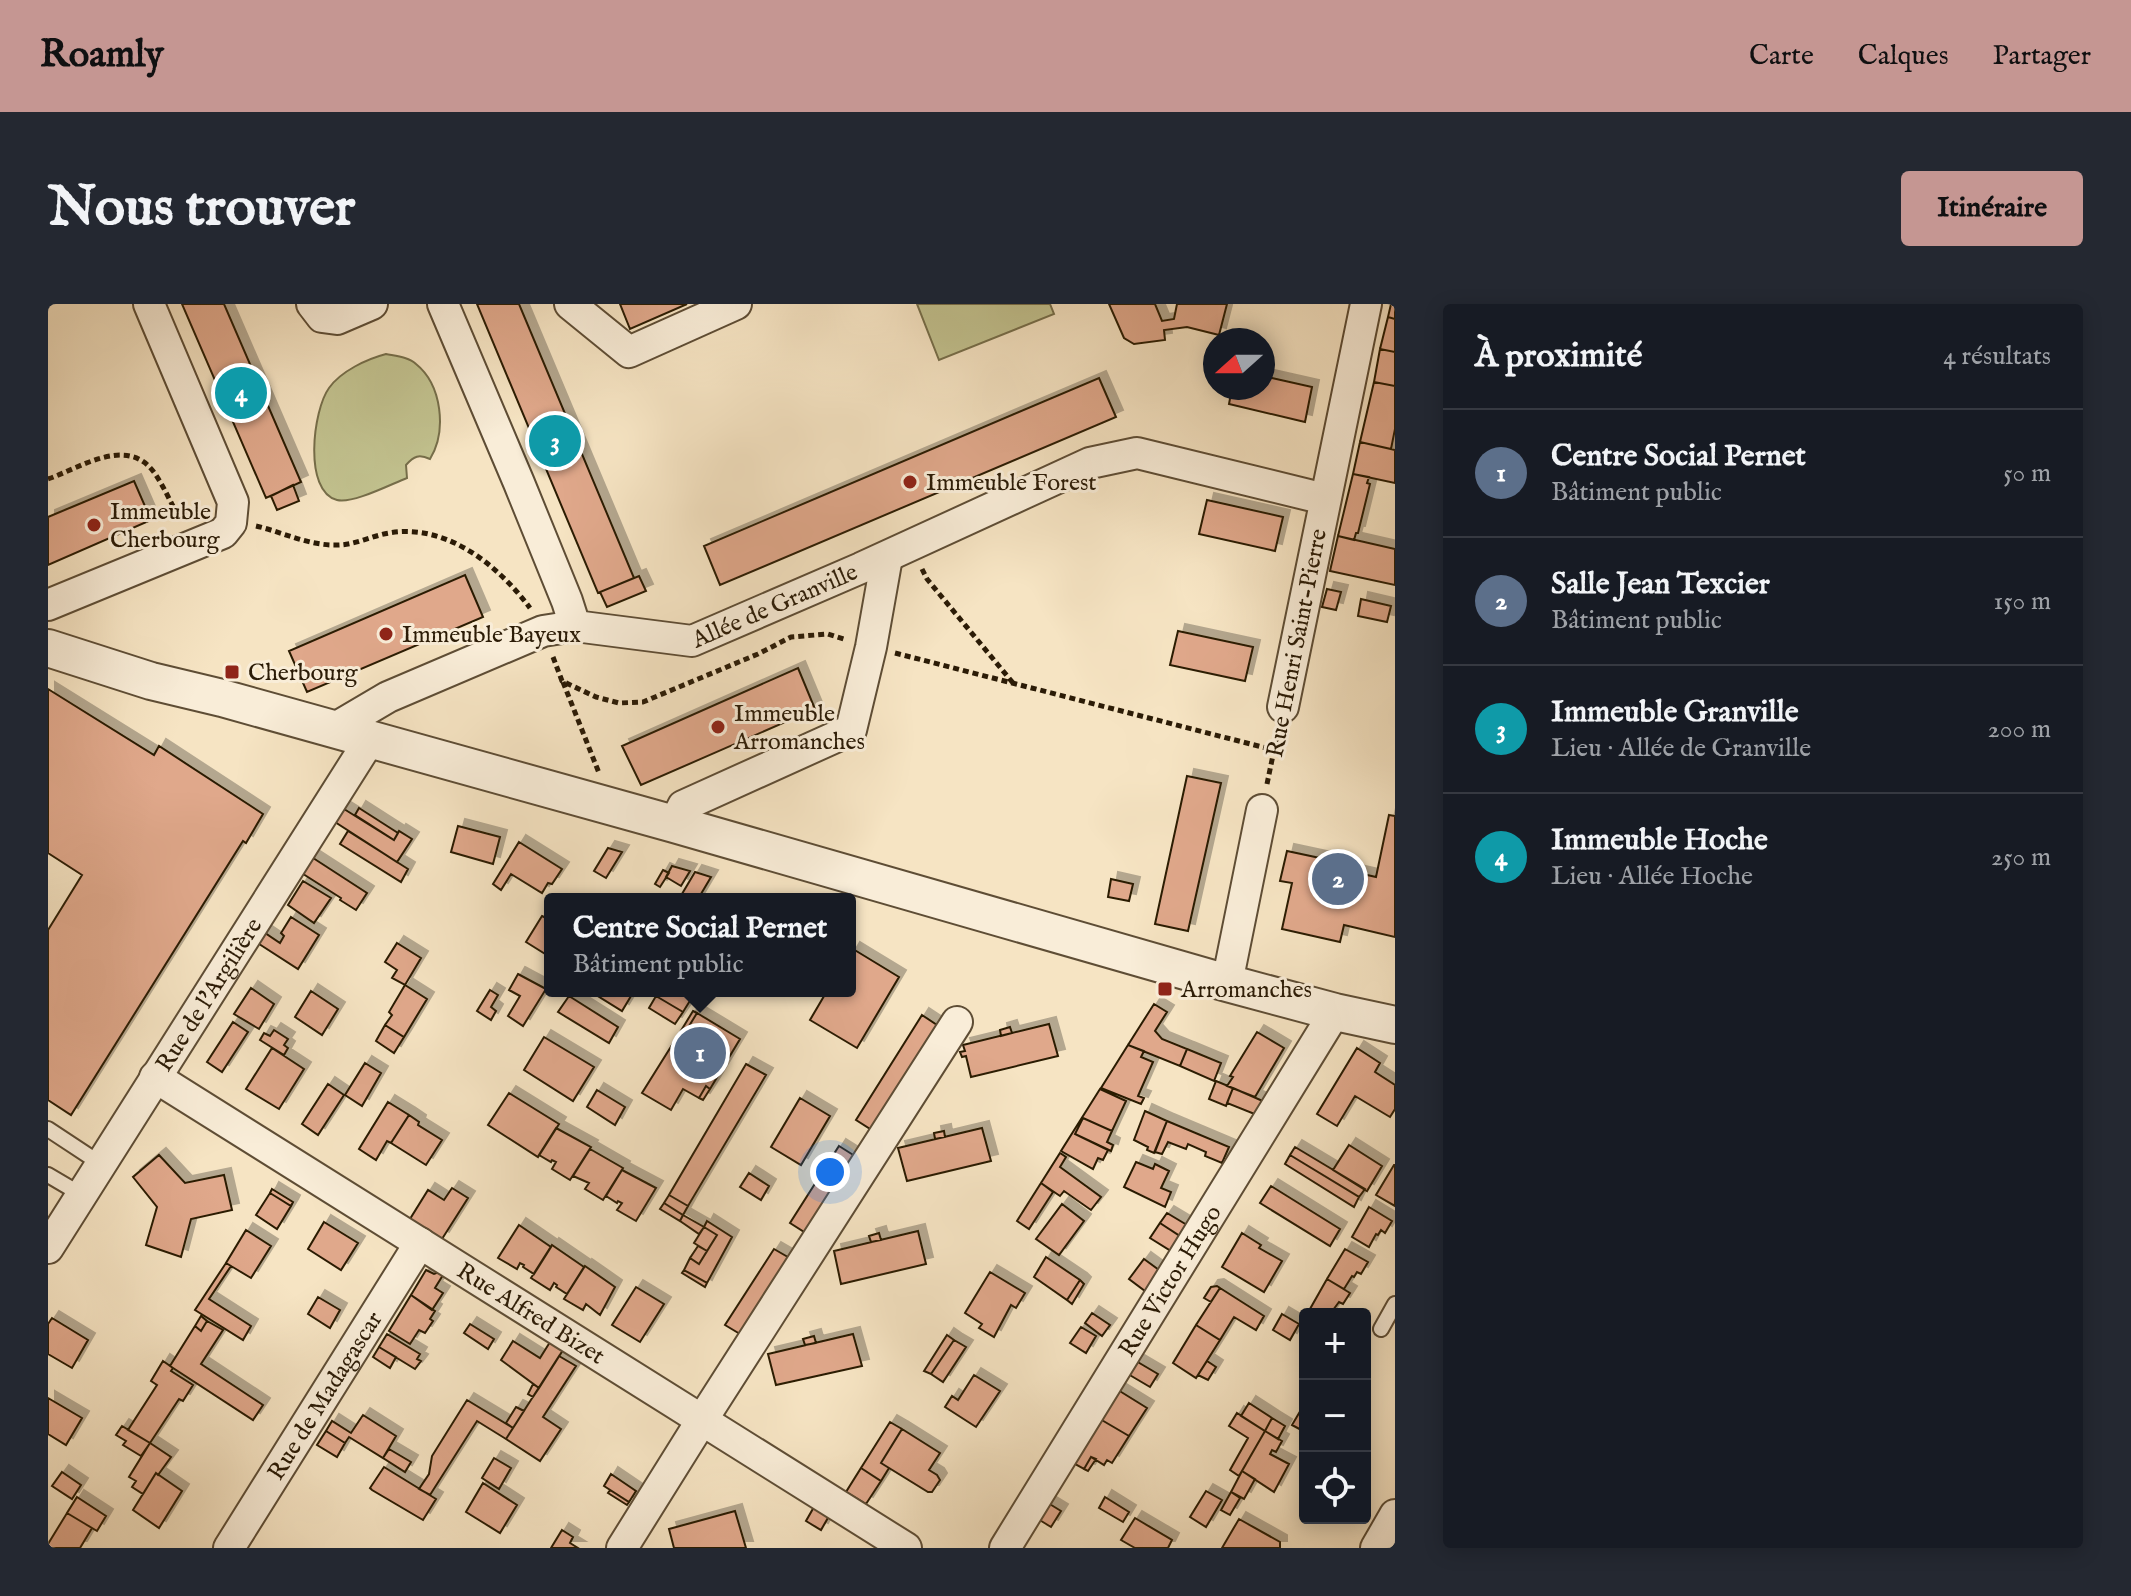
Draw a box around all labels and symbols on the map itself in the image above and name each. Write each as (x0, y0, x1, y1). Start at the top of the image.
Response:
north arrow (1203, 328, 1275, 400)
pin: 4 (215, 363, 267, 423)
pin: 3 (529, 411, 581, 471)
place label: Immeuble Forest (926, 468, 1097, 499)
marker: Immeuble Forest (901, 473, 919, 491)
place label: Immeuble Cherbourg (110, 497, 221, 556)
marker: Immeuble Cherbourg (85, 516, 103, 534)
street label: Rue Henri Saint-Pierre (1260, 526, 1335, 760)
street label: Allée de Granville (687, 557, 863, 657)
place label: Immeuble Bayeux (402, 620, 581, 651)
marker: Immeuble Bayeux (377, 625, 395, 643)
place label: Cherbourg (248, 658, 359, 689)
marker: Cherbourg (223, 663, 241, 681)
place label: Immeuble Arromanches (733, 699, 865, 758)
marker: Immeuble Arromanches (709, 718, 727, 736)
pin: 2 (1312, 849, 1364, 909)
street label: Rue de l'Argilière (149, 913, 270, 1078)
place label: Arromanches (1180, 975, 1312, 1006)
marker: Arromanches (1156, 980, 1174, 998)
pin: 1 (674, 1023, 726, 1083)
your location (810, 1152, 850, 1192)
street label: Rue Victor Hugo (1112, 1200, 1229, 1363)
street label: Rue Alfred Bizet (451, 1256, 610, 1372)
street label: Rue de Madagascar (261, 1306, 390, 1486)

